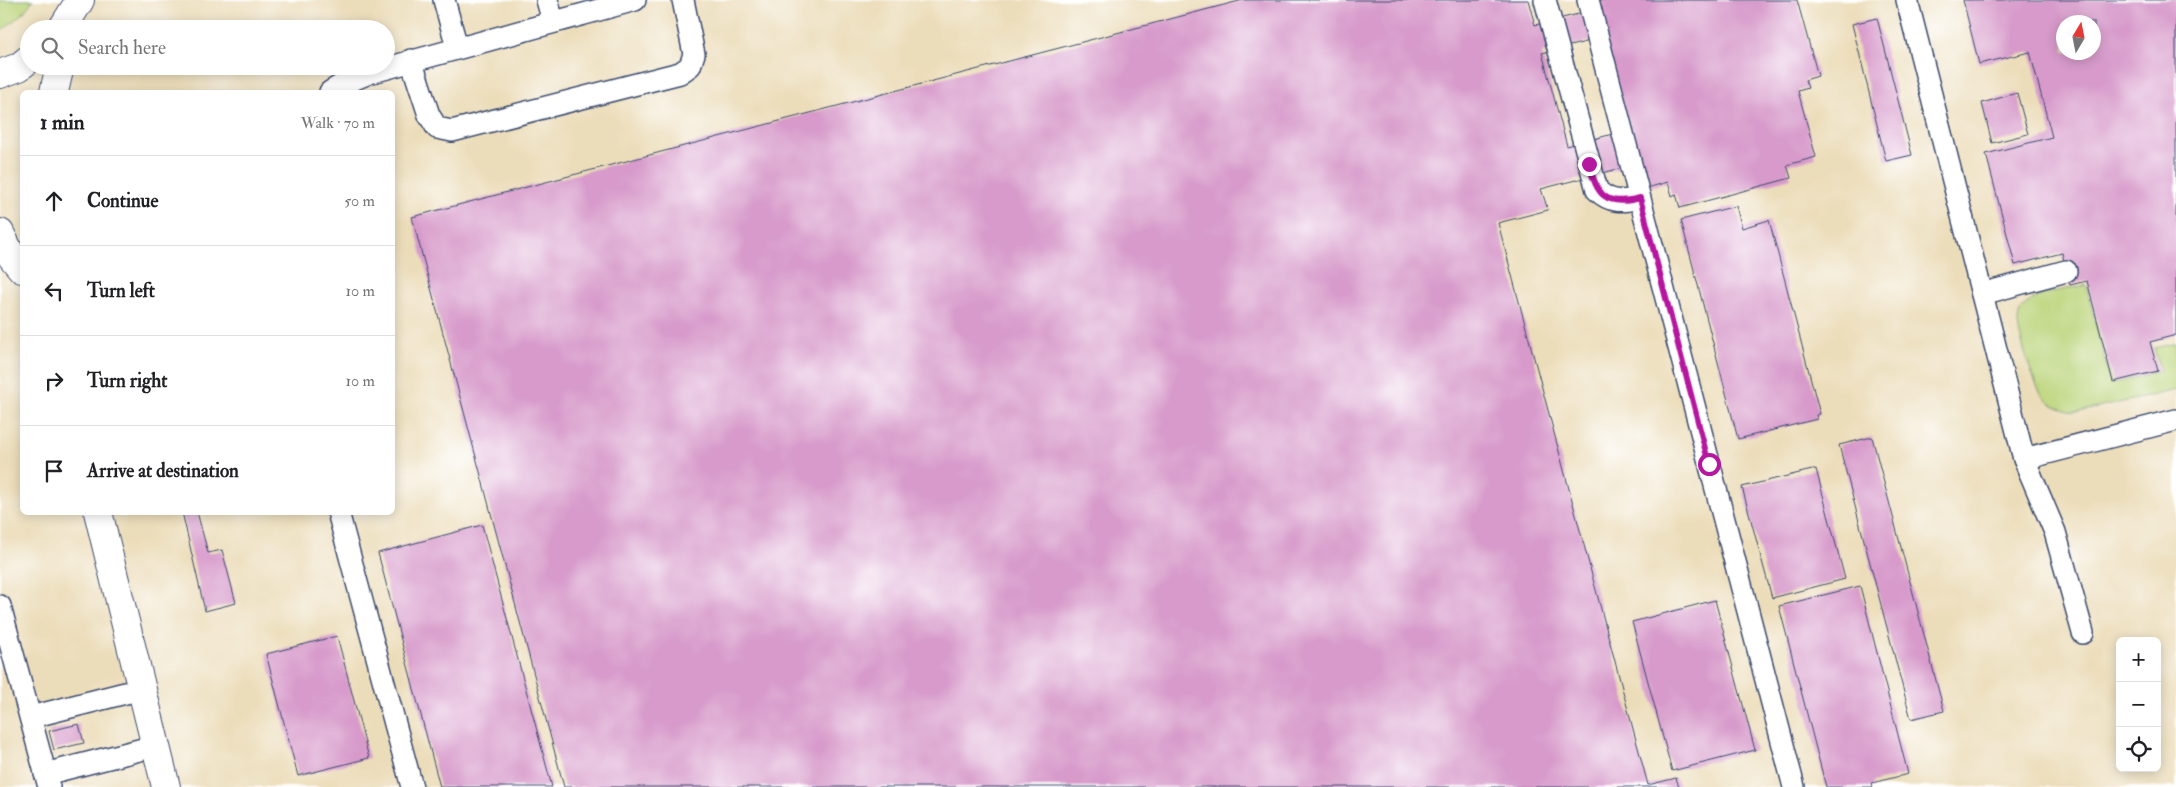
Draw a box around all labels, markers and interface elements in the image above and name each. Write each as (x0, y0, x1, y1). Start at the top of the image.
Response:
north arrow (2056, 15, 2101, 60)
search box (20, 20, 395, 75)
icon: search (38, 34, 66, 62)
text: Search here (78, 36, 166, 60)
text: 1 min (40, 109, 85, 136)
text: Walk · 70 m (301, 113, 375, 133)
route end (1578, 153, 1601, 176)
icon: ahead (40, 187, 68, 215)
text: Continue (87, 189, 158, 213)
text: 50 m (344, 191, 375, 211)
icon: left (40, 277, 68, 305)
text: Turn left (87, 279, 155, 303)
text: 10 m (345, 281, 375, 301)
icon: right (40, 367, 68, 395)
text: Turn right (87, 369, 167, 393)
text: 10 m (345, 371, 375, 391)
route start (1698, 453, 1721, 476)
icon: arrive (40, 457, 68, 485)
text: Arrive at destination (87, 459, 239, 483)
map controls (2116, 637, 2161, 772)
button: + (2116, 637, 2161, 682)
button: − (2116, 682, 2161, 727)
button: locate (2116, 727, 2161, 772)

